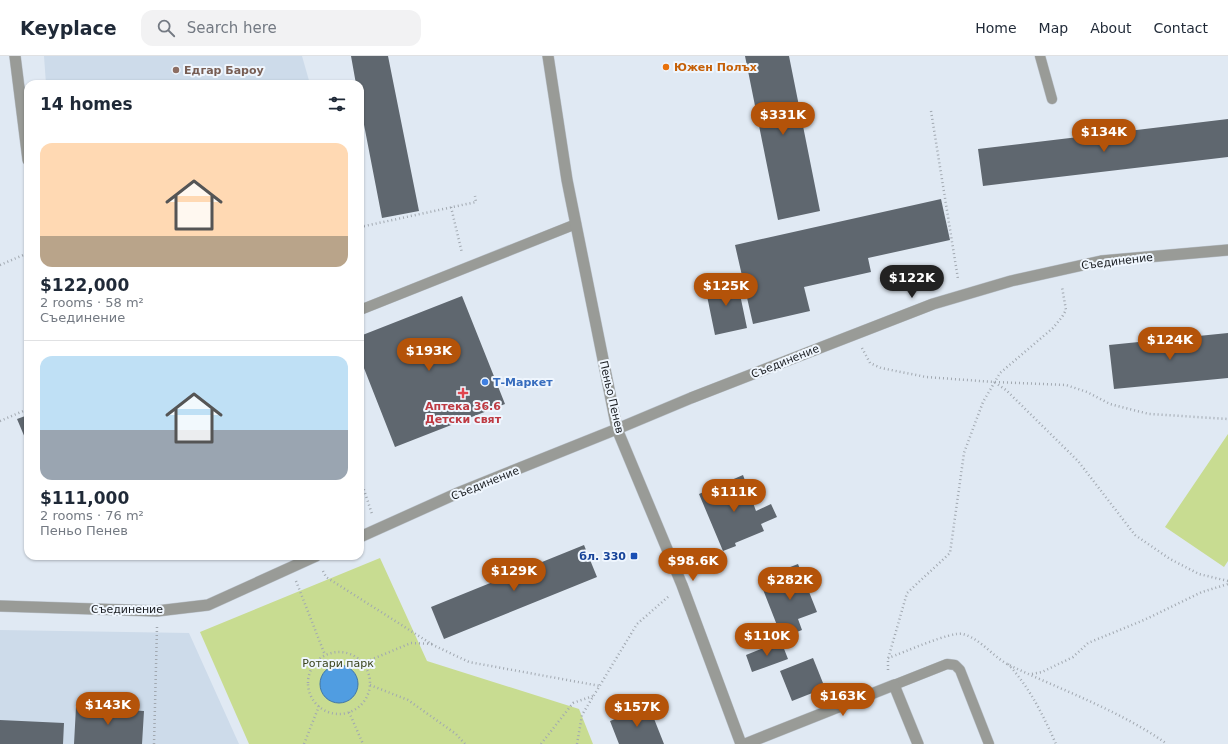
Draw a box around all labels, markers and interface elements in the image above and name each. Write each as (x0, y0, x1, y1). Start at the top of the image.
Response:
search box (141, 10, 421, 46)
text: Keyplace (20, 17, 117, 39)
icon: search (155, 17, 177, 39)
text: Search here (187, 19, 277, 37)
text: Home (975, 20, 1017, 36)
text: Map (1039, 20, 1068, 36)
text: About (1090, 20, 1132, 36)
text: Contact (1154, 20, 1208, 36)
place label: Южен Полъх (674, 61, 757, 74)
marker: Южен Полъх (661, 62, 671, 72)
place label: Едгар Бароу (184, 64, 264, 77)
marker: Едгар Бароу (171, 65, 181, 75)
icon: filters (326, 93, 348, 115)
text: 14 homes (40, 94, 133, 114)
pin: $331K (755, 102, 811, 136)
text: $331K (760, 107, 806, 122)
pin: $134K (1076, 119, 1132, 153)
text: $134K (1081, 124, 1127, 139)
icon: home (158, 169, 230, 241)
street label: Съединение (1081, 251, 1154, 272)
pin: $122K (884, 265, 940, 299)
text: $122K (889, 270, 935, 285)
pin: $125K (698, 273, 754, 307)
text: $122,000 (40, 275, 129, 295)
text: $125K (703, 278, 749, 293)
text: 2 rooms · 58 m² (40, 295, 144, 310)
text: Съединение (40, 310, 125, 325)
pin: $124K (1142, 327, 1198, 361)
text: $124K (1147, 332, 1193, 347)
pin: $193K (401, 338, 457, 372)
street label: Съединение (749, 342, 821, 381)
text: $193K (406, 343, 452, 358)
street label: Пеньо Пенев (597, 359, 626, 435)
place label: Т-Маркет (493, 376, 553, 389)
marker: Т-Маркет (480, 377, 490, 387)
icon: home (158, 382, 230, 454)
marker: Аптека 36.6 Детски свят (458, 388, 468, 398)
place label: Аптека 36.6 Детски свят (425, 400, 502, 426)
street label: Съединение (449, 464, 521, 503)
pin: $111K (706, 479, 762, 513)
text: $111K (711, 484, 757, 499)
text: $111,000 (40, 488, 129, 508)
text: 2 rooms · 76 m² (40, 508, 144, 523)
text: Пеньо Пенев (40, 523, 128, 538)
pin: $98.6K (660, 548, 726, 582)
place label: бл. 330 (579, 550, 626, 563)
marker: бл. 330 (629, 551, 639, 561)
text: $98.6K (667, 553, 719, 568)
pin: $129K (486, 558, 542, 592)
text: $129K (491, 563, 537, 578)
pin: $282K (762, 567, 818, 601)
text: $282K (767, 572, 813, 587)
street label: Съединение (91, 603, 163, 616)
pin: $110K (739, 623, 795, 657)
text: $110K (744, 628, 790, 643)
park label: Ротари парк (302, 657, 374, 670)
pin: $163K (815, 683, 871, 717)
text: $163K (820, 688, 866, 703)
pin: $143K (80, 692, 136, 726)
pin: $157K (609, 694, 665, 728)
text: $143K (85, 697, 131, 712)
text: $157K (614, 699, 660, 714)

